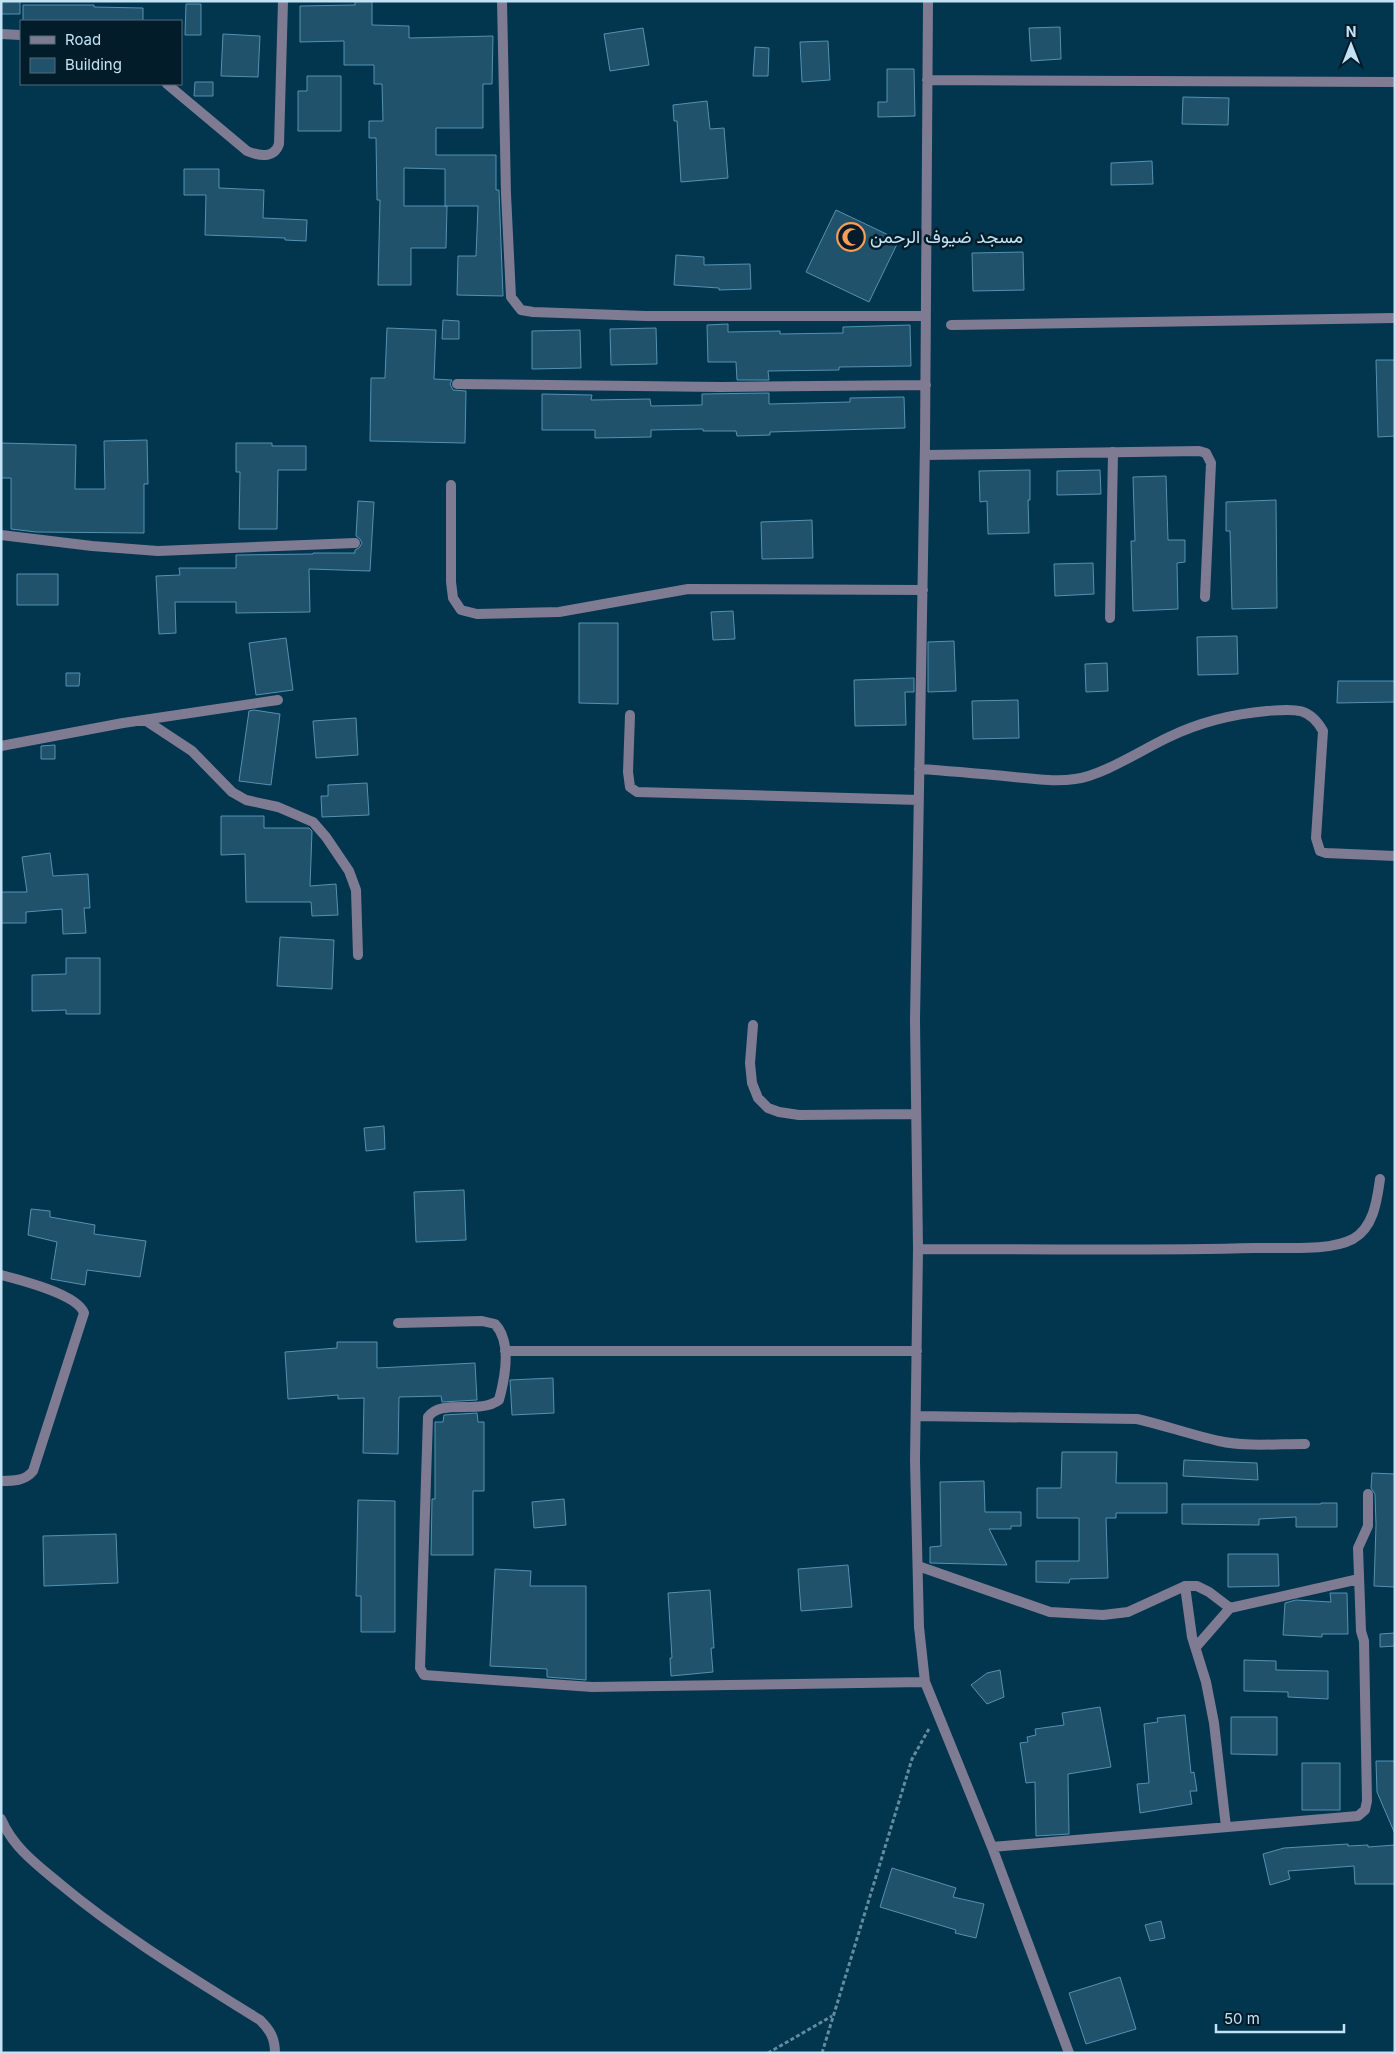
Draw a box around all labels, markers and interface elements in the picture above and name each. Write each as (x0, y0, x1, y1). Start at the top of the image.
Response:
legend (20, 20, 182, 85)
north arrow (1326, 20, 1376, 70)
text: N (1346, 23, 1356, 40)
text: Road (65, 30, 101, 49)
text: Building (65, 55, 122, 74)
mosque icon: مسجد ضيوف الرحمن (836, 222, 866, 252)
place label: مسجد ضيوف الرحمن (870, 226, 1023, 248)
scale bar (1216, 2002, 1344, 2034)
text: 50 m (1224, 2009, 1260, 2028)

